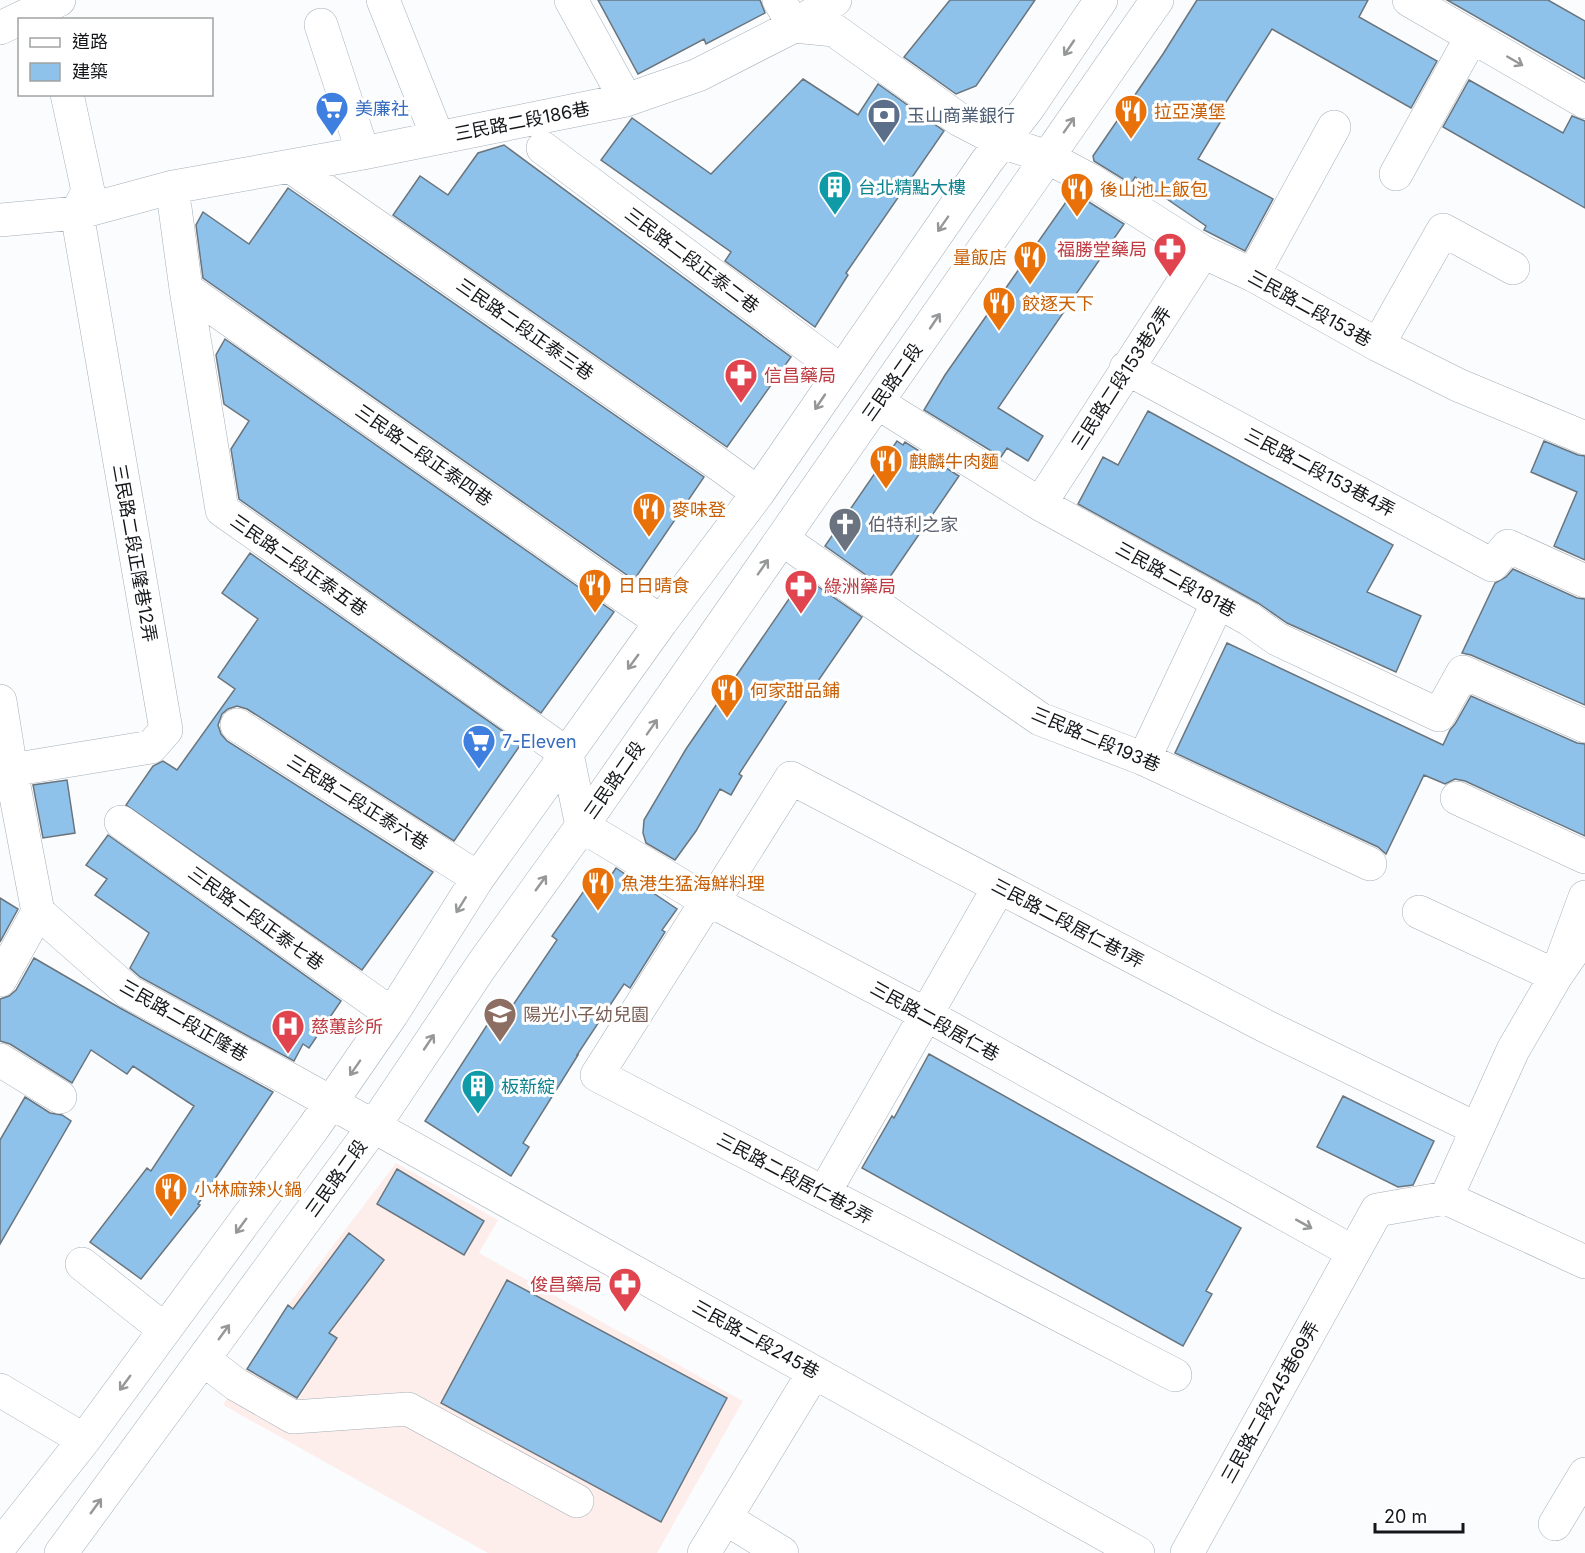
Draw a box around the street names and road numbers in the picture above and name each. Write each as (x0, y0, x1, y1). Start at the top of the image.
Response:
street label: 三民路二段186巷 (452, 98, 592, 144)
street label: 三民路二段正泰二巷 (621, 203, 763, 317)
street label: 三民路二段153巷 (1245, 266, 1375, 350)
street label: 三民路二段正泰三巷 (453, 274, 597, 384)
street label: 三民路二段153巷2弄 (1067, 303, 1175, 453)
street label: 三民路二段 (858, 339, 926, 425)
street label: 三民路二段正泰四巷 (352, 400, 496, 510)
street label: 三民路二段153巷4弄 (1241, 424, 1399, 520)
street label: 三民路二段正隆巷12弄 (109, 462, 161, 644)
street label: 三民路二段正泰五巷 (227, 510, 371, 620)
street label: 三民路二段181巷 (1112, 537, 1240, 621)
street label: 三民路二段193巷 (1029, 702, 1163, 776)
street label: 三民路二段 (580, 737, 648, 823)
street label: 三民路二段正泰六巷 (284, 750, 432, 854)
street label: 三民路二段正泰七巷 (184, 862, 328, 974)
street label: 三民路二段居仁巷1弄 (988, 874, 1148, 972)
street label: 三民路二段正隆巷 (116, 975, 252, 1065)
street label: 三民路二段居仁巷 (867, 977, 1003, 1065)
street label: 三民路二段居仁巷2弄 (714, 1128, 876, 1228)
street label: 三民路二段 (301, 1135, 371, 1221)
street label: 三民路二段245巷 (689, 1296, 823, 1382)
street label: 三民路二段245巷69弄 (1217, 1317, 1323, 1487)

